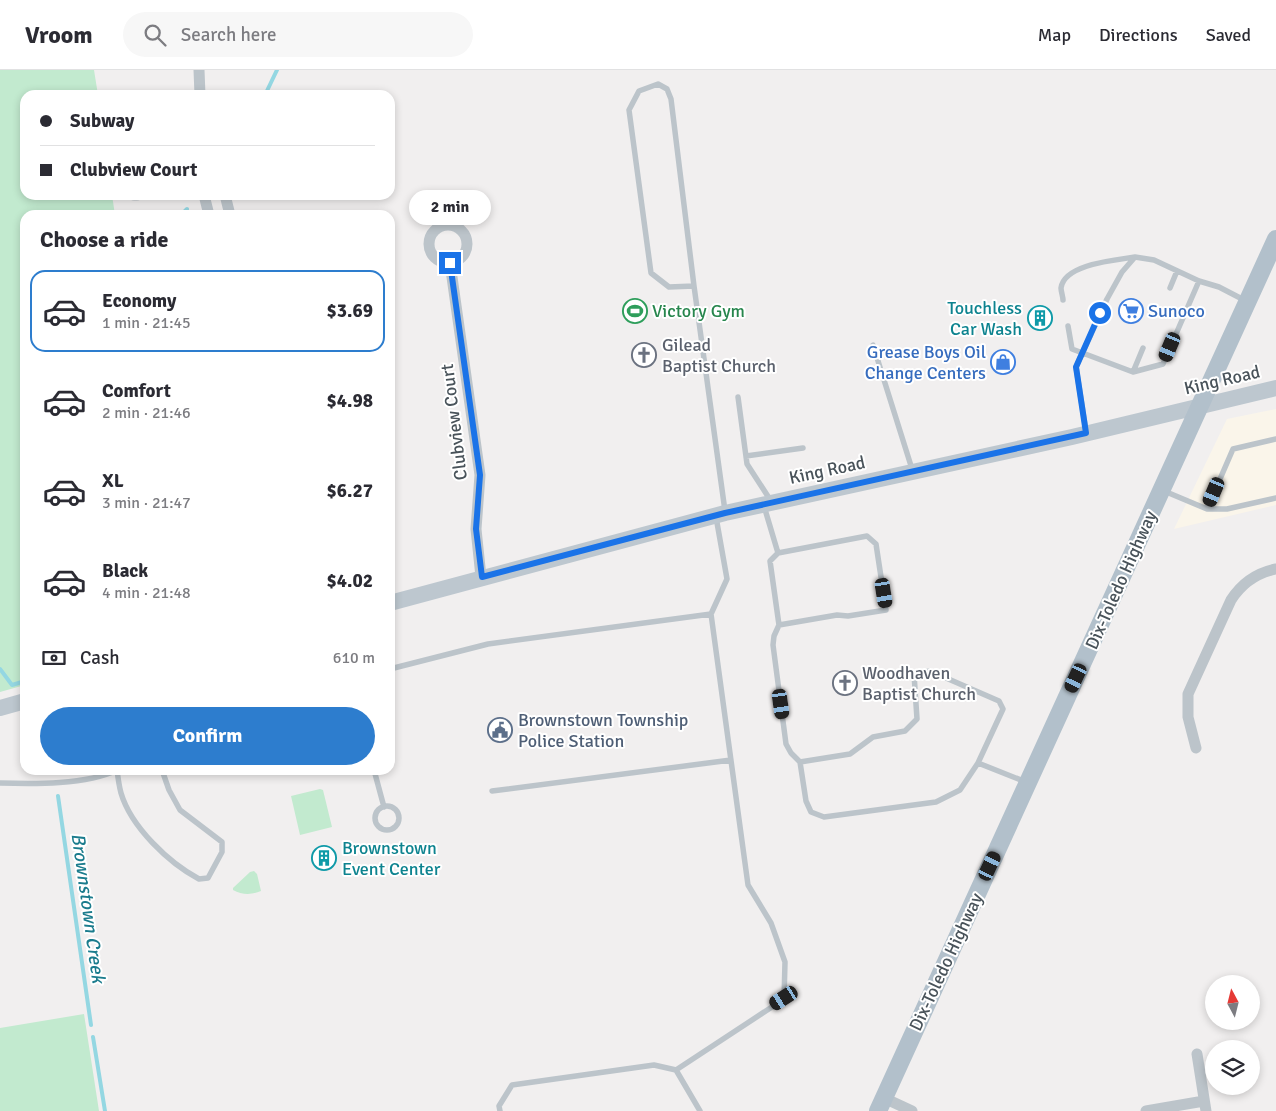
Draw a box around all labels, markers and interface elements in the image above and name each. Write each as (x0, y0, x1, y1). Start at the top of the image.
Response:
search box (123, 12, 473, 57)
text: Vroom (25, 20, 93, 50)
icon: search (141, 21, 169, 49)
text: Search here (181, 23, 276, 47)
text: Map (1038, 24, 1071, 46)
text: Directions (1099, 24, 1178, 46)
text: Saved (1206, 24, 1251, 46)
text: Subway (70, 109, 134, 133)
text: Clubview Court (70, 158, 197, 182)
callout: 2 min (409, 190, 491, 226)
text: 2 min (431, 197, 469, 217)
text: Choose a ride (40, 226, 168, 253)
route end (439, 252, 461, 274)
icon: car (42, 289, 87, 334)
text: Economy (102, 289, 176, 313)
place label: Touchless Car Wash (947, 297, 1022, 340)
sports icon: Victory Gym (622, 298, 648, 324)
supermarket icon: Sunoco (1118, 298, 1144, 324)
text: $3.69 (327, 299, 373, 323)
place label: Victory Gym (652, 300, 745, 322)
place label: Sunoco (1148, 300, 1205, 322)
route start (1089, 302, 1111, 324)
building icon: Touchless Car Wash (1027, 305, 1053, 331)
text: 1 min · 21:45 (102, 313, 191, 333)
car (1157, 330, 1182, 364)
place label: Gilead Baptist Church (662, 334, 776, 377)
place label: Grease Boys Oil Change Centers (865, 341, 986, 384)
church icon: Gilead Baptist Church (631, 342, 657, 368)
shop icon: Grease Boys Oil Change Centers (990, 349, 1016, 375)
street label: King Road (1182, 361, 1262, 399)
street label: Clubview Court (436, 363, 472, 481)
icon: car (42, 379, 87, 424)
text: Comfort (102, 379, 171, 403)
text: $4.98 (327, 389, 373, 413)
text: 2 min · 21:46 (102, 403, 191, 423)
street label: King Road (787, 451, 867, 489)
icon: car (42, 469, 87, 514)
text: XL (102, 469, 124, 493)
car (1201, 475, 1226, 509)
text: $6.27 (327, 479, 373, 503)
text: 3 min · 21:47 (102, 493, 191, 513)
street label: Dix-Toledo Highway (1081, 507, 1162, 653)
icon: car (42, 559, 87, 604)
text: Black (102, 559, 148, 583)
text: $4.02 (327, 569, 373, 593)
car (874, 577, 893, 609)
text: 4 min · 21:48 (102, 583, 191, 603)
icon: cash (40, 644, 68, 672)
text: Cash (80, 646, 120, 670)
text: 610 m (333, 648, 375, 668)
car (1062, 661, 1089, 695)
place label: Woodhaven Baptist Church (862, 662, 976, 705)
church icon: Woodhaven Baptist Church (832, 670, 858, 696)
car (771, 688, 790, 720)
button: Confirm (40, 707, 375, 765)
place label: Brownstown Township Police Station (518, 709, 688, 752)
public building icon: Brownstown Township Police Station (487, 717, 513, 743)
water label: Brownstown Creek (66, 832, 111, 986)
place label: Brownstown Event Center (342, 837, 441, 880)
building icon: Brownstown Event Center (311, 845, 337, 871)
car (976, 849, 1003, 883)
street label: Dix-Toledo Highway (904, 889, 988, 1034)
north arrow (1205, 975, 1260, 1030)
map controls (1205, 975, 1260, 1095)
car (767, 984, 800, 1012)
button: layers (1205, 1040, 1260, 1095)

